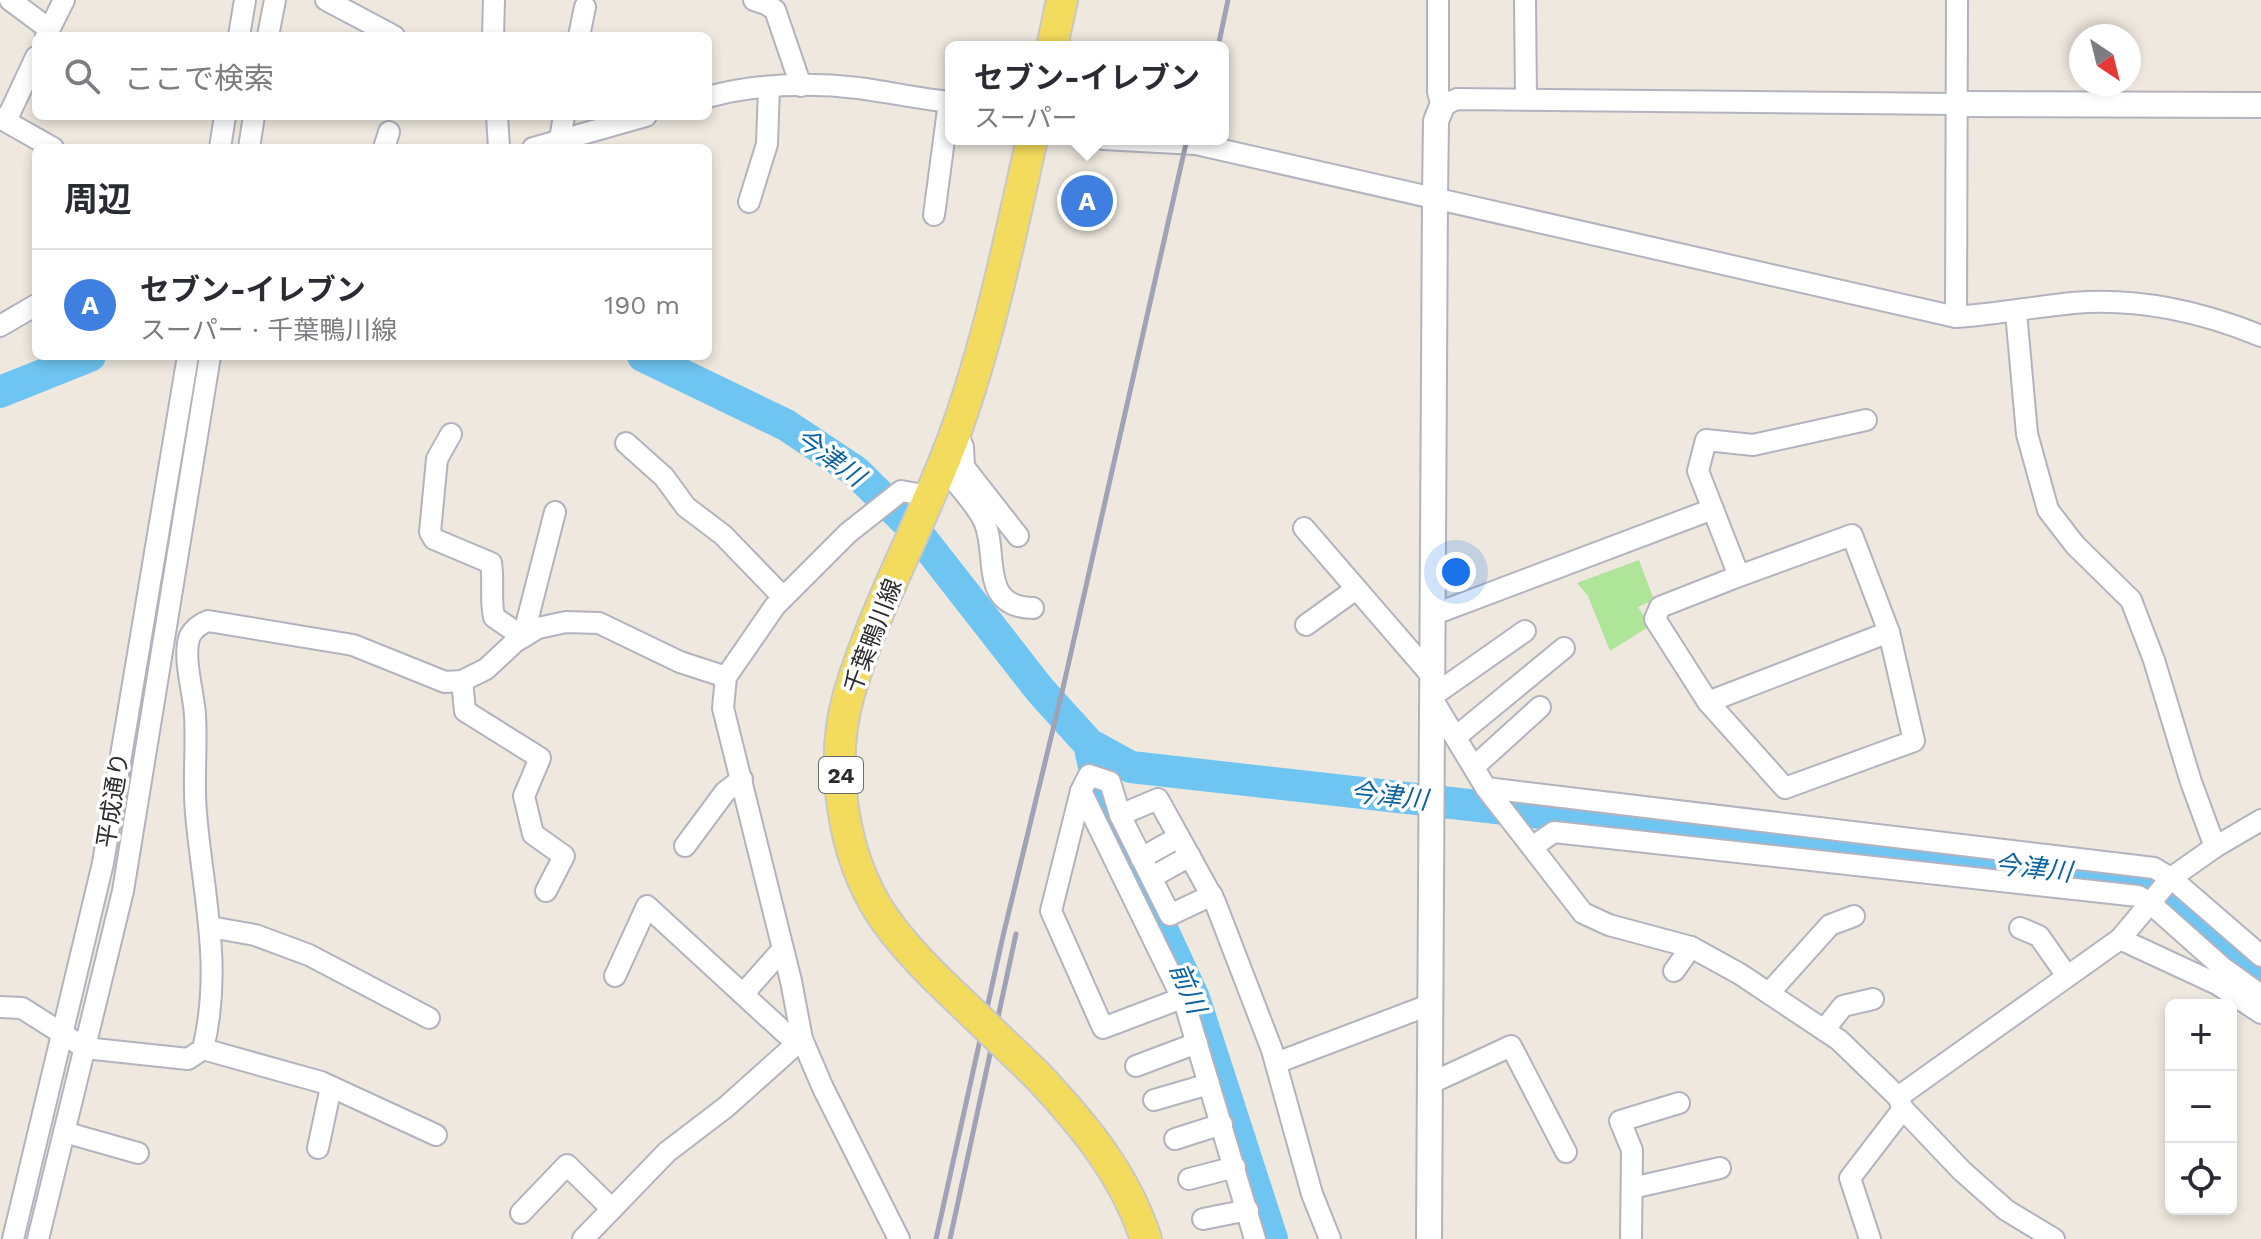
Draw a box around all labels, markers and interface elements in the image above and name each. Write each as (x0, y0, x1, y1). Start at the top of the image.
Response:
north arrow (2069, 24, 2141, 96)
search box (32, 32, 712, 120)
popup (945, 41, 1229, 145)
icon: search (60, 54, 104, 98)
text: セブン-イレブン (974, 60, 1200, 95)
text: ここで検索 (124, 61, 274, 96)
text: スーパー (974, 103, 1078, 133)
pin: A (1061, 171, 1113, 231)
text: 周辺 (64, 179, 132, 219)
text: セブン-イレブン (140, 272, 366, 307)
text: A (81, 290, 99, 320)
text: 190 m (604, 290, 680, 320)
text: スーパー · 千葉鴨川線 (140, 315, 397, 345)
water label: 今津川 (790, 422, 873, 494)
your location (1436, 552, 1476, 592)
street label: 千葉鴨川線 (838, 575, 908, 697)
street label: 平成通り (92, 750, 134, 850)
road number: 24 (819, 757, 863, 793)
water label: 今津川 (1349, 777, 1432, 815)
water label: 今津川 (1993, 849, 2076, 887)
water label: 前川 (1164, 958, 1213, 1021)
map controls (2165, 999, 2237, 1215)
button: + (2165, 999, 2237, 1071)
button: − (2165, 1071, 2237, 1143)
button: locate (2165, 1143, 2237, 1215)

